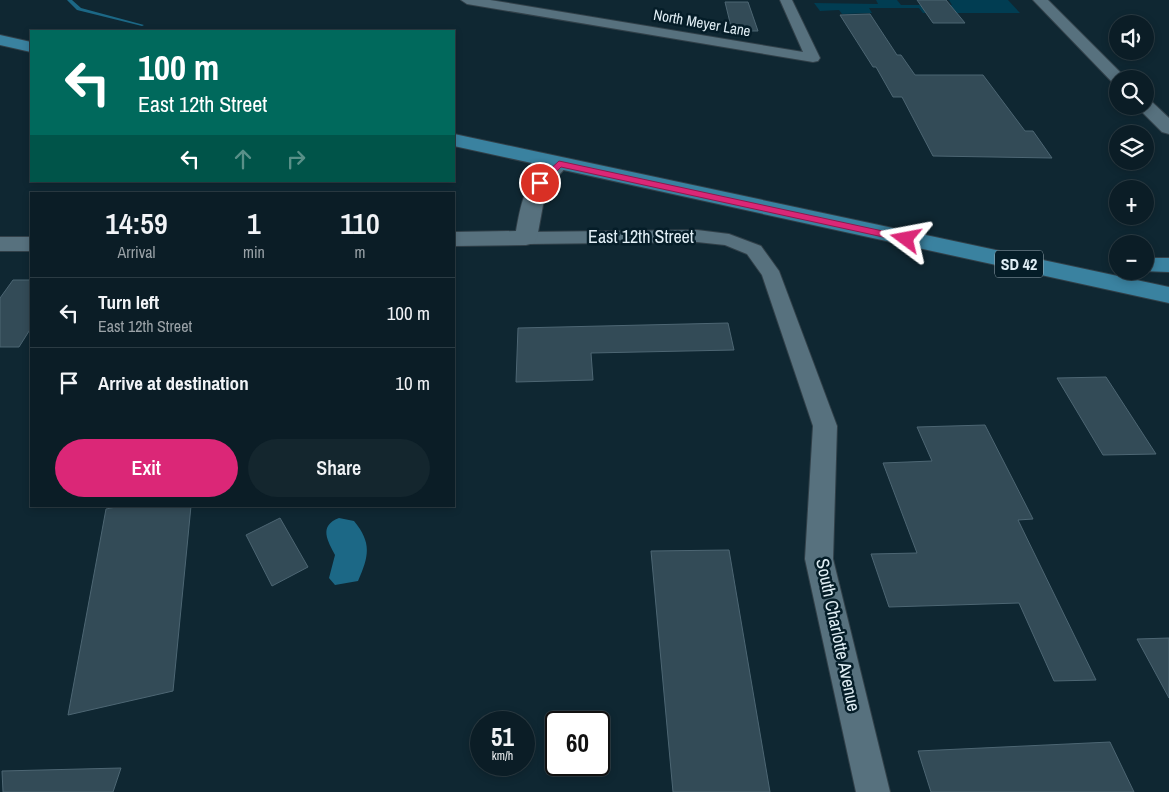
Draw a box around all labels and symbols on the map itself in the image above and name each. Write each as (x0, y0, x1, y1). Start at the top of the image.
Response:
street label: North Meyer Lane (652, 4, 753, 41)
pin (519, 162, 561, 204)
position arrow (879, 212, 931, 264)
street label: East 12th Street (588, 224, 694, 249)
road number: SD 42 (995, 250, 1043, 278)
street label: South Charlotte Avenue (810, 556, 867, 714)
speed limit sign: 60 (545, 711, 610, 776)

